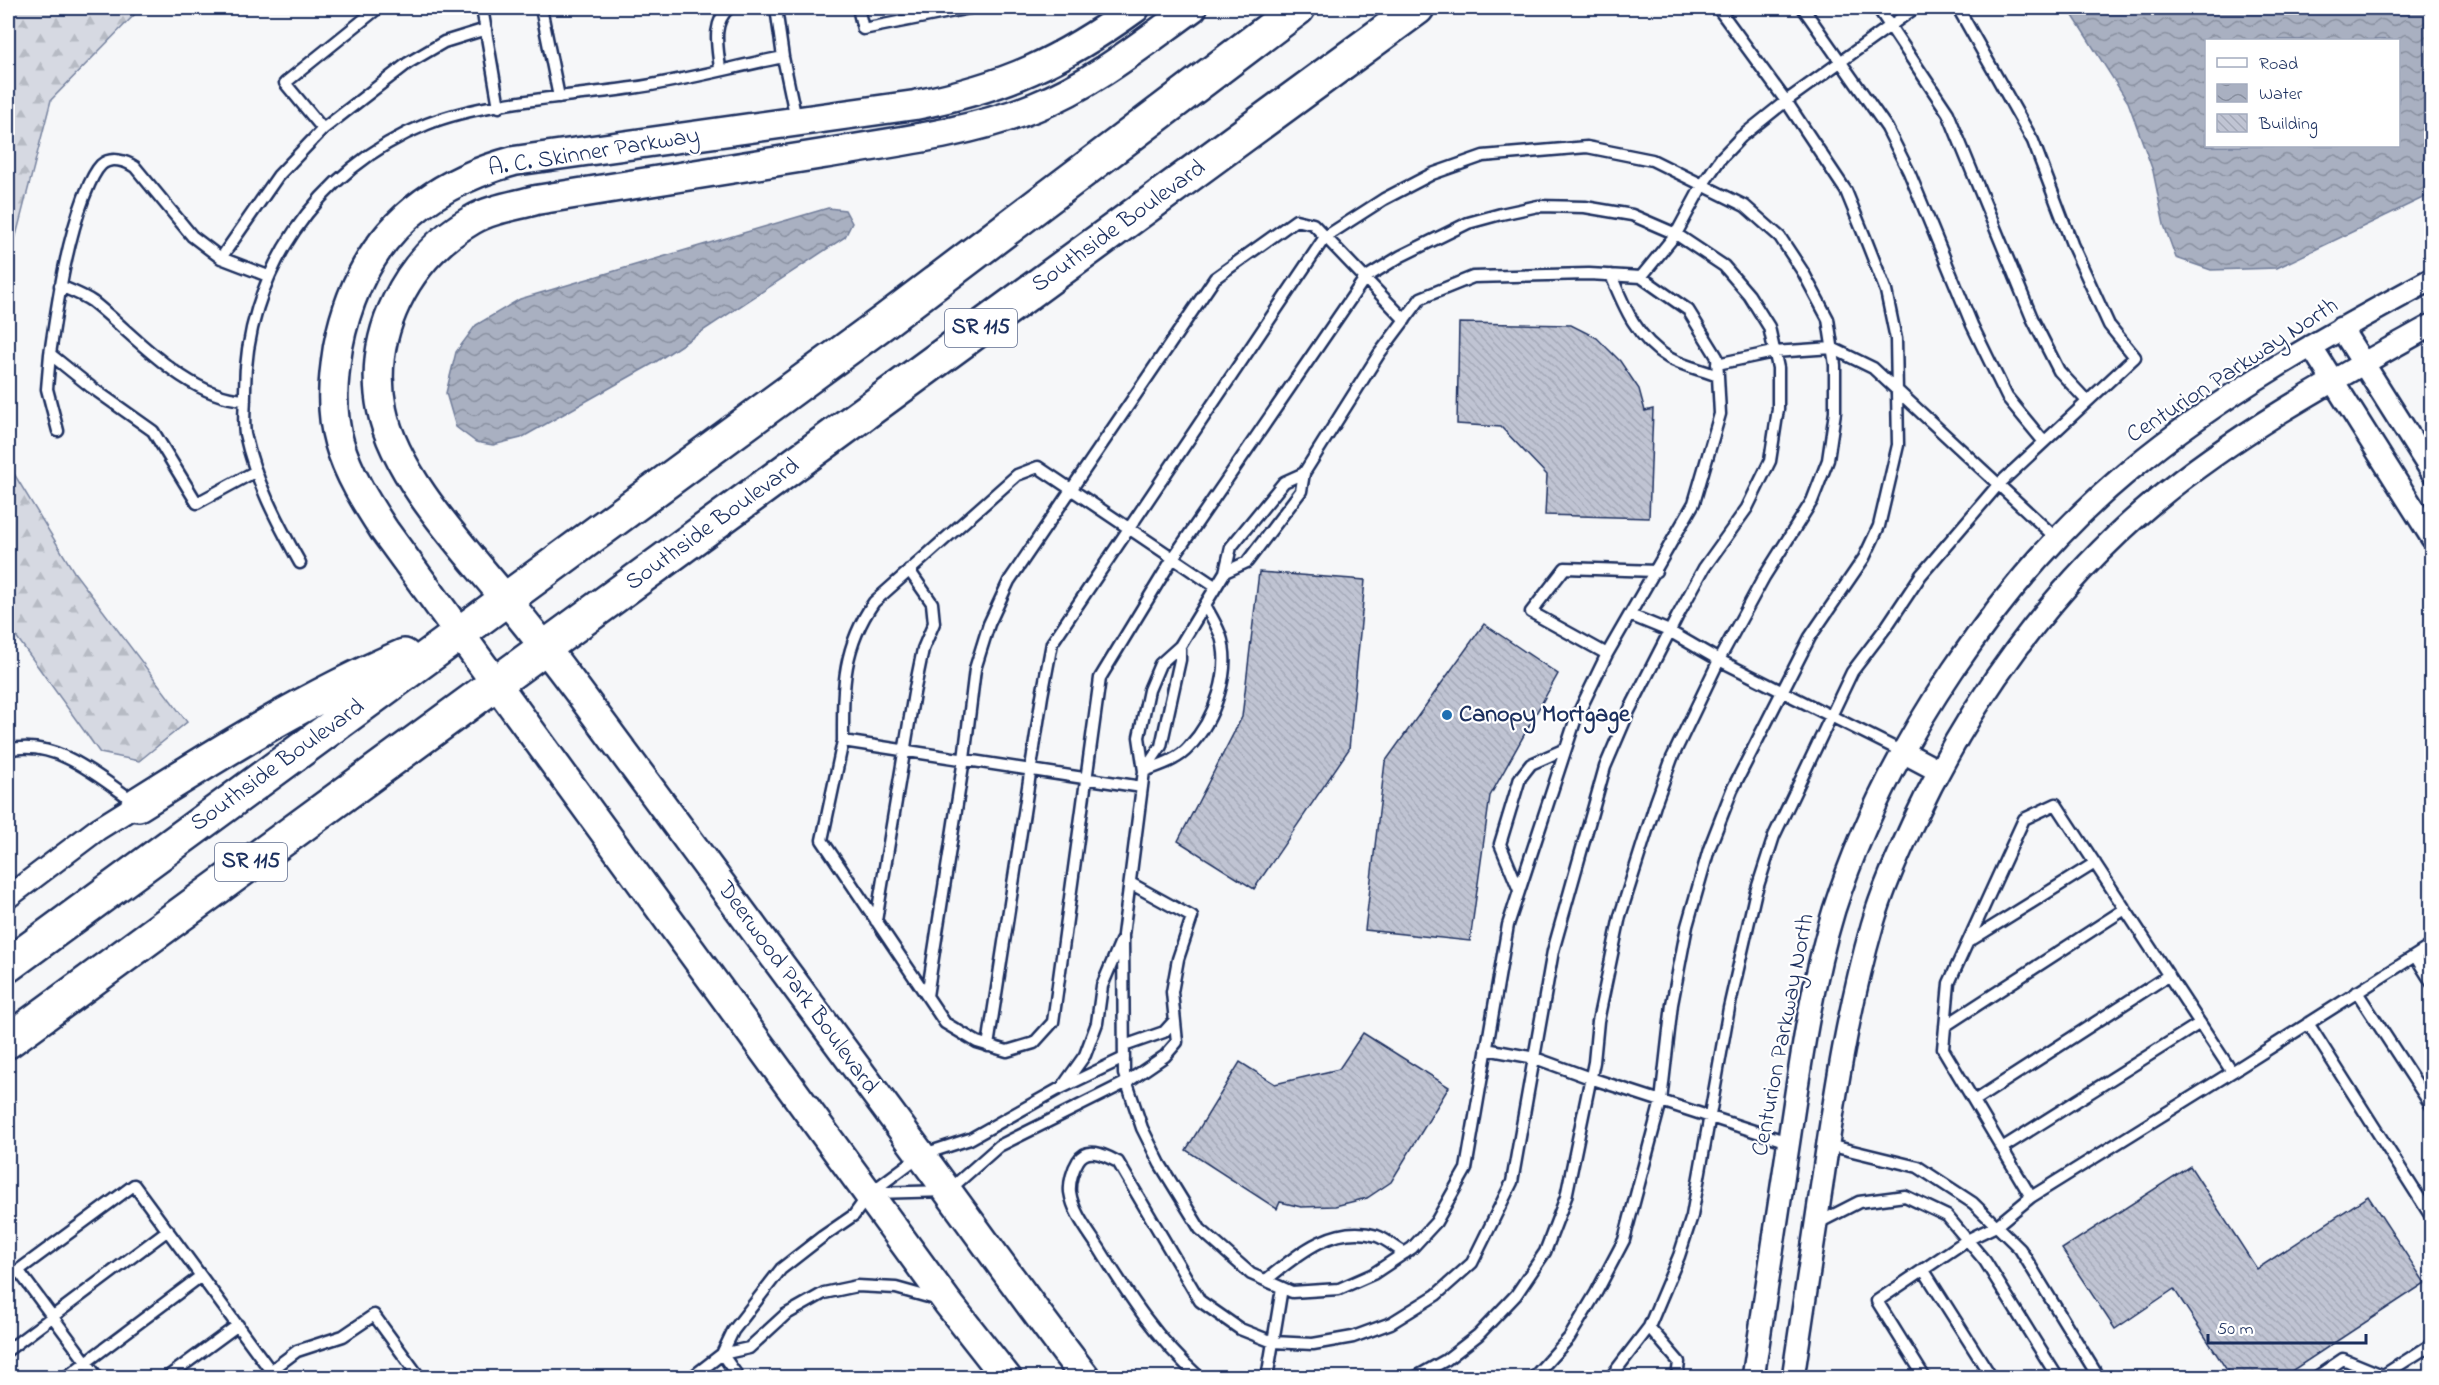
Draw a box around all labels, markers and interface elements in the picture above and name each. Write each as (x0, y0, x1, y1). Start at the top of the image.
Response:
legend (2205, 39, 2400, 147)
text: Road (2259, 52, 2298, 78)
text: Water (2259, 82, 2303, 108)
text: Building (2258, 112, 2318, 139)
street label: A. C. Skinner Parkway (486, 119, 702, 188)
street label: Southside Boulevard (1025, 151, 1214, 302)
street label: Centurion Parkway North (2120, 289, 2346, 454)
road number: SR 115 (945, 309, 1017, 347)
street label: Southside Boulevard (619, 449, 808, 600)
street label: Southside Boulevard (184, 690, 373, 841)
place label: Canopy Mortgage (1459, 698, 1631, 734)
marker: Canopy Mortgage (1440, 708, 1454, 722)
road number: SR 115 (215, 843, 287, 881)
street label: Deerwood Park Boulevard (707, 873, 887, 1102)
street label: Centurion Parkway North (1743, 911, 1826, 1160)
scale bar (2208, 1307, 2366, 1345)
text: 50 m (2217, 1317, 2254, 1343)

